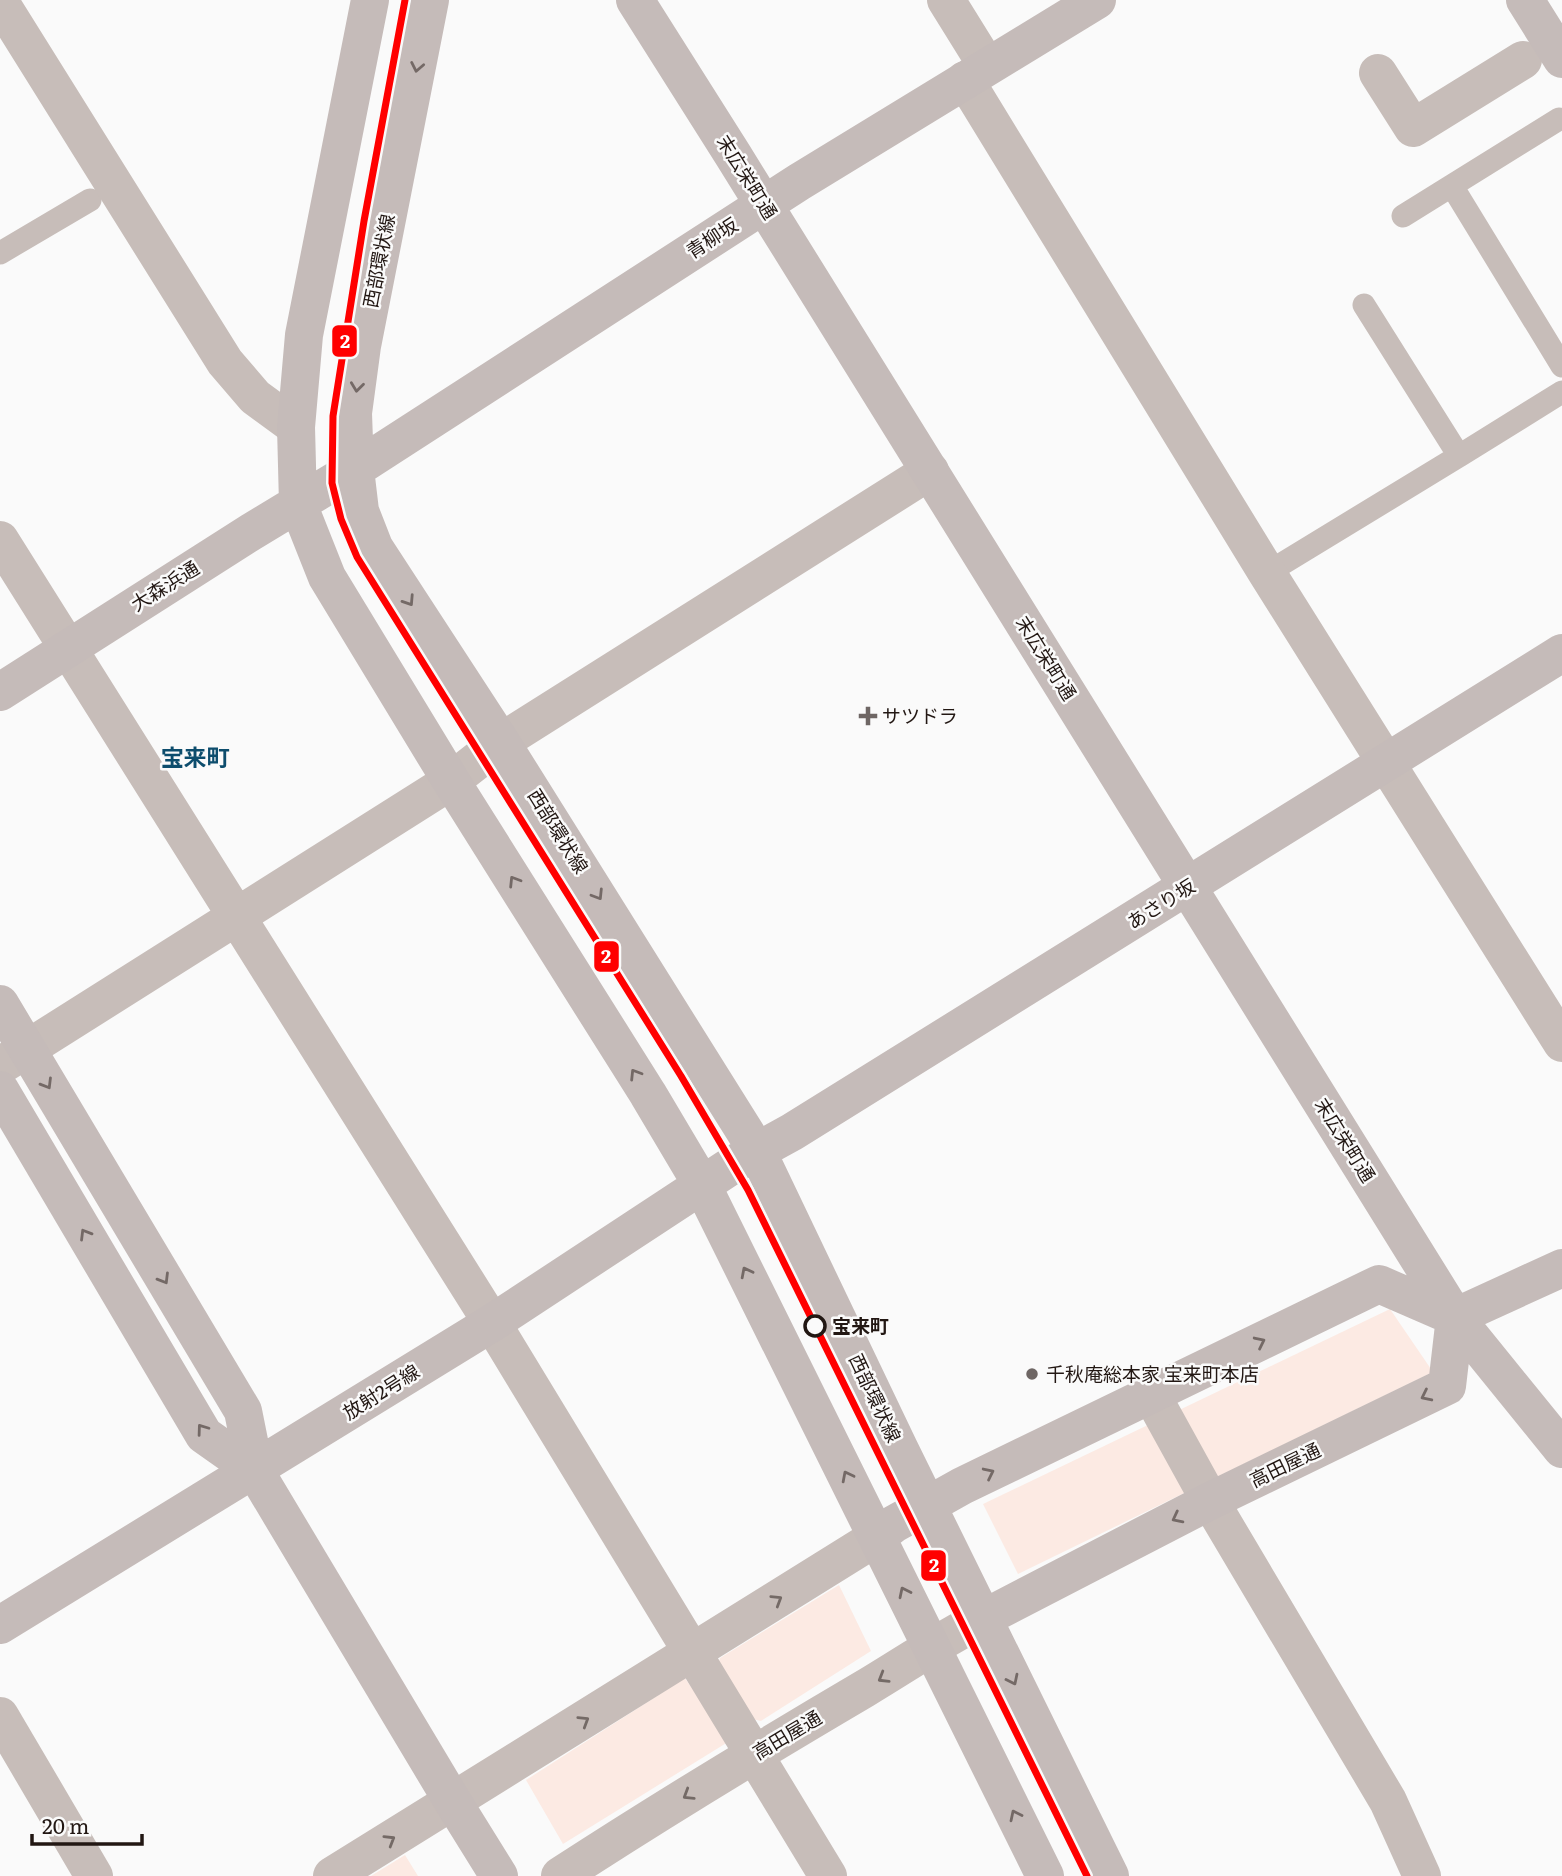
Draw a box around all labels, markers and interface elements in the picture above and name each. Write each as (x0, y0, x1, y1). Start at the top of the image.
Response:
one-way arrow (410, 61, 425, 73)
street label: 末広栄町通 (711, 129, 785, 224)
street label: 青柳坂 (680, 210, 743, 264)
street label: 西部環状線 (355, 212, 401, 310)
line badge: 2 (331, 324, 358, 358)
text: 2 (340, 326, 350, 354)
one-way arrow (349, 381, 364, 393)
street label: 大森浜通 (125, 553, 204, 617)
one-way arrow (400, 593, 413, 606)
street label: 末広栄町通 (1010, 610, 1084, 705)
place label: サツドラ (882, 701, 958, 729)
marker: サツドラ (860, 708, 876, 724)
district label: 宝来町 (161, 739, 230, 773)
street label: 西部環状線 (522, 783, 596, 878)
street label: あさり坂 (1121, 871, 1200, 935)
one-way arrow (509, 876, 522, 889)
one-way arrow (589, 888, 602, 901)
line badge: 2 (593, 940, 620, 973)
text: 2 (601, 941, 611, 969)
one-way arrow (631, 1068, 644, 1081)
one-way arrow (39, 1076, 52, 1089)
street label: 末広栄町通 (1309, 1092, 1383, 1187)
one-way arrow (80, 1228, 93, 1241)
one-way arrow (740, 1267, 754, 1279)
one-way arrow (156, 1272, 169, 1285)
place label: 宝来町 (832, 1311, 889, 1339)
marker: 宝来町 (804, 1315, 826, 1337)
one-way arrow (1253, 1336, 1265, 1350)
street label: 西部環状線 (843, 1349, 909, 1447)
street label: 放射2号線 (337, 1357, 424, 1426)
place label: 千秋庵総本家 宝来町本店 (1046, 1359, 1259, 1387)
marker: 千秋庵総本家 宝来町本店 (1024, 1366, 1040, 1382)
one-way arrow (1421, 1388, 1433, 1402)
one-way arrow (198, 1424, 210, 1436)
street label: 高田屋通 (1244, 1435, 1325, 1493)
one-way arrow (982, 1467, 994, 1481)
one-way arrow (841, 1471, 855, 1483)
one-way arrow (1172, 1509, 1184, 1523)
line badge: 2 (920, 1549, 947, 1582)
text: 2 (929, 1550, 939, 1578)
one-way arrow (898, 1587, 912, 1599)
one-way arrow (769, 1596, 782, 1609)
one-way arrow (878, 1670, 890, 1683)
one-way arrow (1005, 1673, 1019, 1685)
street label: 高田屋通 (747, 1703, 826, 1766)
one-way arrow (576, 1716, 589, 1729)
one-way arrow (683, 1787, 696, 1800)
scale bar (32, 1802, 142, 1846)
text: 20 m (42, 1809, 89, 1840)
one-way arrow (1009, 1810, 1023, 1822)
one-way arrow (383, 1836, 396, 1849)

